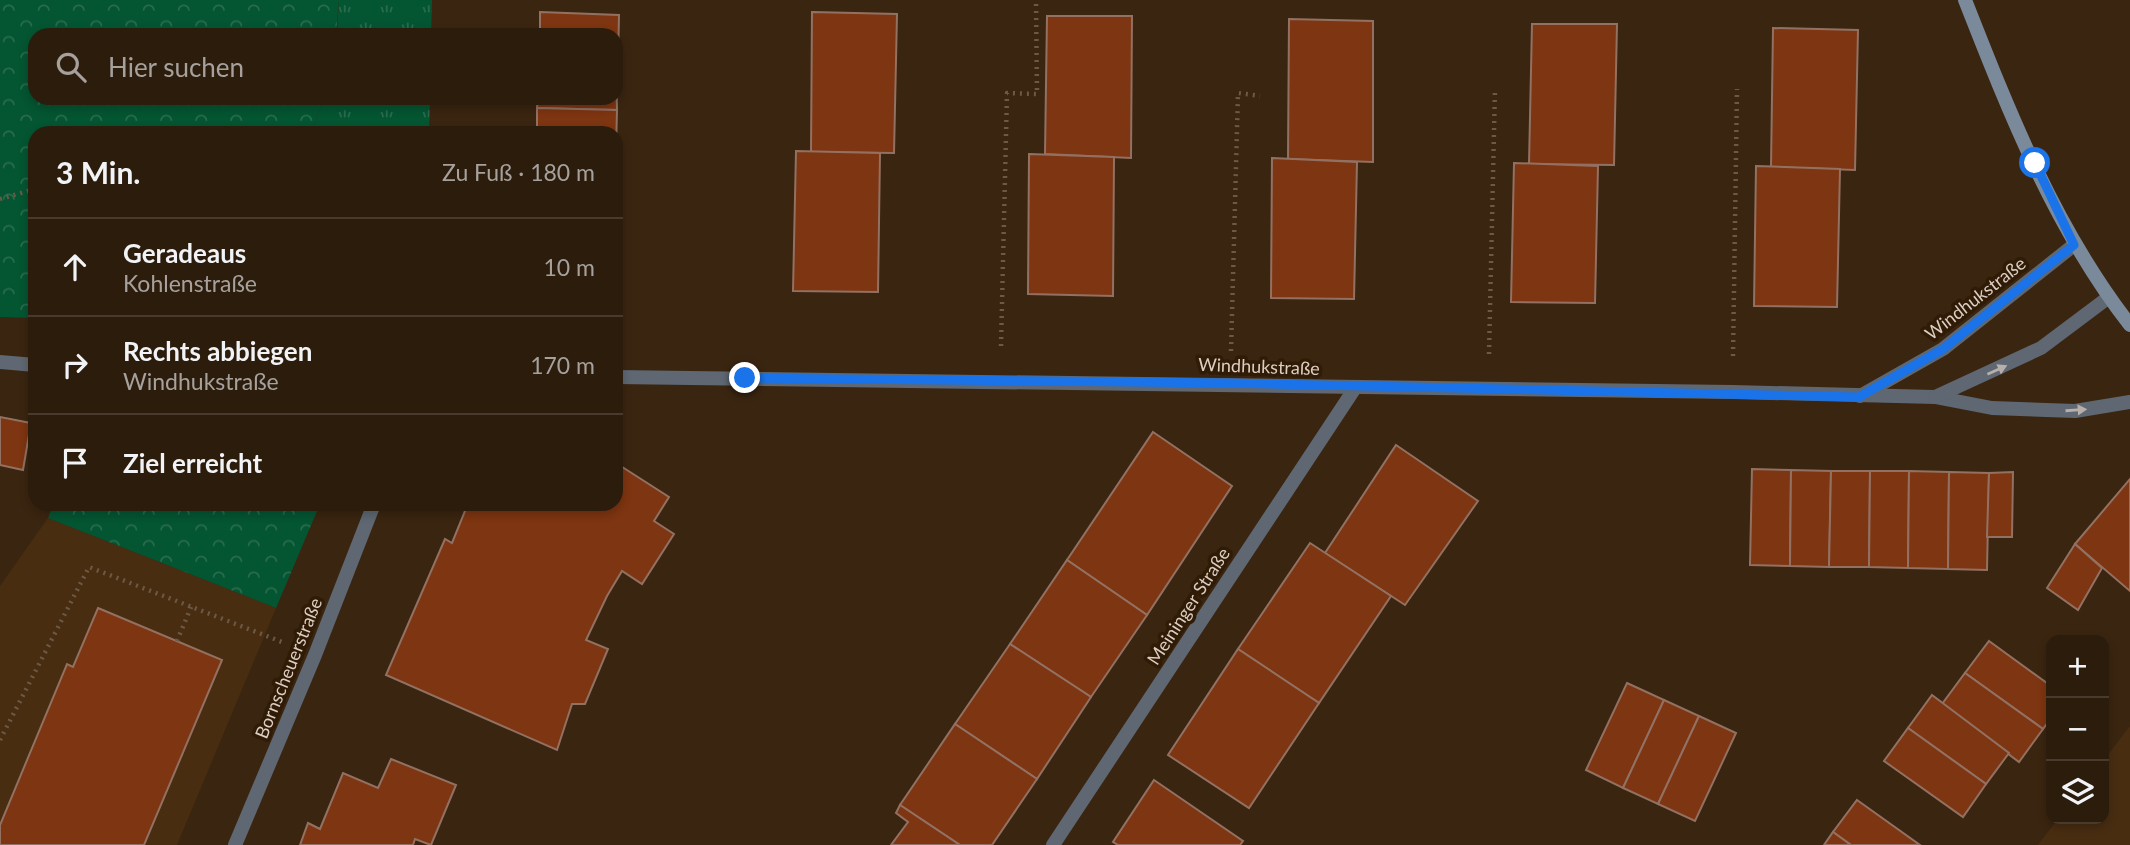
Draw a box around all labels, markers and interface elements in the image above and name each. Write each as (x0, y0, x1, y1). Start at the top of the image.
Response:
search box (28, 28, 623, 105)
icon: search (52, 48, 90, 86)
text: Hier suchen (108, 51, 244, 83)
route start (2019, 147, 2050, 178)
text: 3 Min. (56, 154, 141, 190)
text: Zu Fuß · 180 m (442, 158, 595, 186)
text: Geradeaus (123, 237, 246, 269)
icon: ahead (56, 248, 94, 286)
street label: Windhukstraße (1920, 252, 2030, 344)
text: 10 m (544, 253, 595, 281)
text: Kohlenstraße (123, 269, 257, 297)
text: Rechts abbiegen (123, 335, 312, 367)
icon: right (56, 346, 94, 384)
text: 170 m (530, 351, 595, 379)
street label: Windhukstraße (1198, 353, 1320, 379)
route end (729, 362, 760, 393)
one-way arrow (1987, 364, 2007, 376)
text: Windhukstraße (123, 367, 279, 395)
one-way arrow (2065, 404, 2087, 415)
icon: arrive (56, 444, 94, 482)
text: Ziel erreicht (123, 447, 262, 479)
street label: Meininger Straße (1142, 543, 1234, 669)
street label: Bornscheuerstraße (250, 594, 326, 742)
map controls (2046, 635, 2109, 824)
button: + (2046, 635, 2109, 698)
button: − (2046, 698, 2109, 761)
button: layers (2046, 761, 2109, 824)

